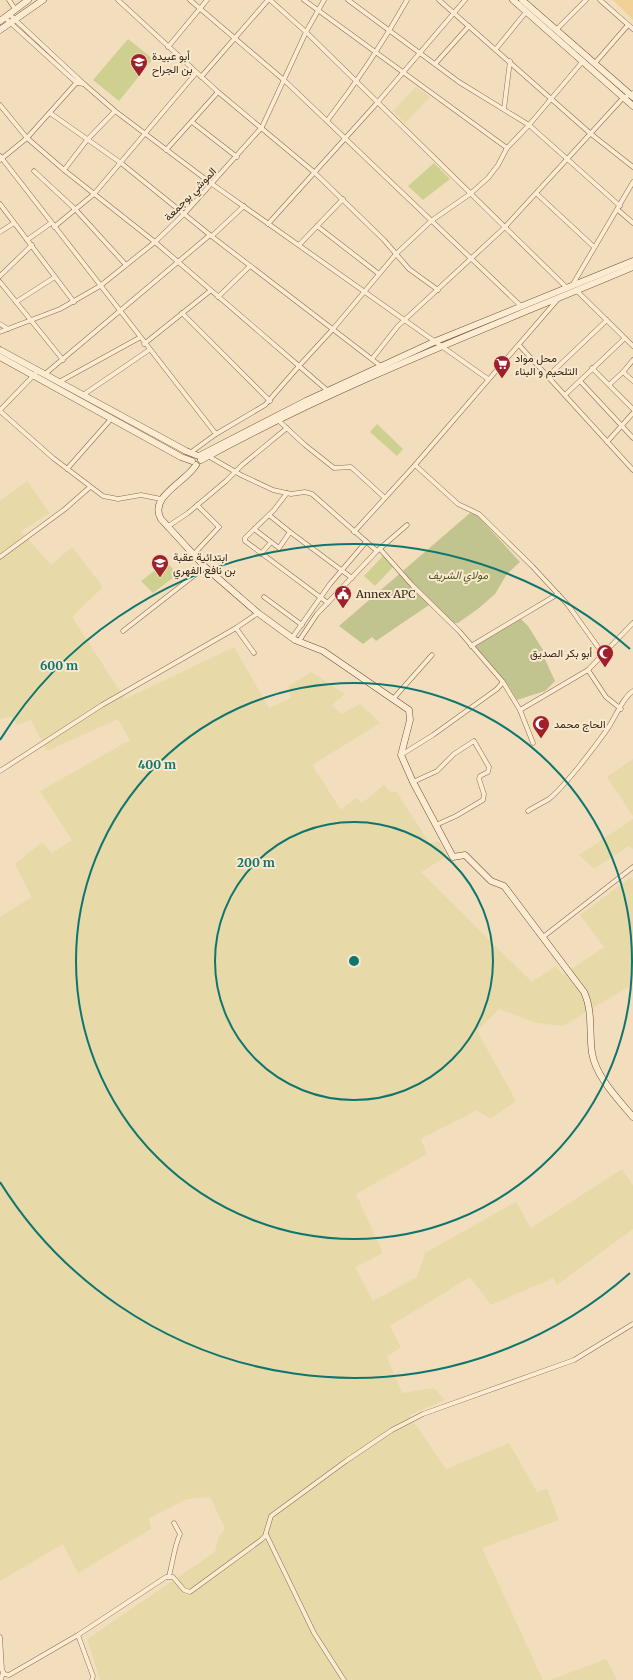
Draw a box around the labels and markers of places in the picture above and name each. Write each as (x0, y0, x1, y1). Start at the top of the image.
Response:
place label: أبو عبيدة بن الجراح (152, 49, 192, 77)
school or university icon: أبو عبيدة بن الجراح (129, 52, 149, 77)
place label: محل مواد التلحيم و البناء (515, 351, 578, 379)
supermarket icon: محل مواد التلحيم و البناء (492, 354, 512, 379)
place label: ابتدائية عقبة بن نافع الفهري (173, 550, 236, 580)
school or university icon: ابتدائية عقبة بن نافع الفهري (150, 553, 170, 578)
public building icon: Annex APC (333, 584, 353, 609)
place label: Annex APC (355, 587, 415, 601)
mosque icon: أبو بكر الصديق (595, 643, 615, 668)
place label: أبو بكر الصديق (530, 646, 592, 660)
mosque icon: الحاج محمد (531, 714, 551, 739)
place label: الحاج محمد (554, 717, 606, 732)
centre of rings (347, 954, 361, 968)

